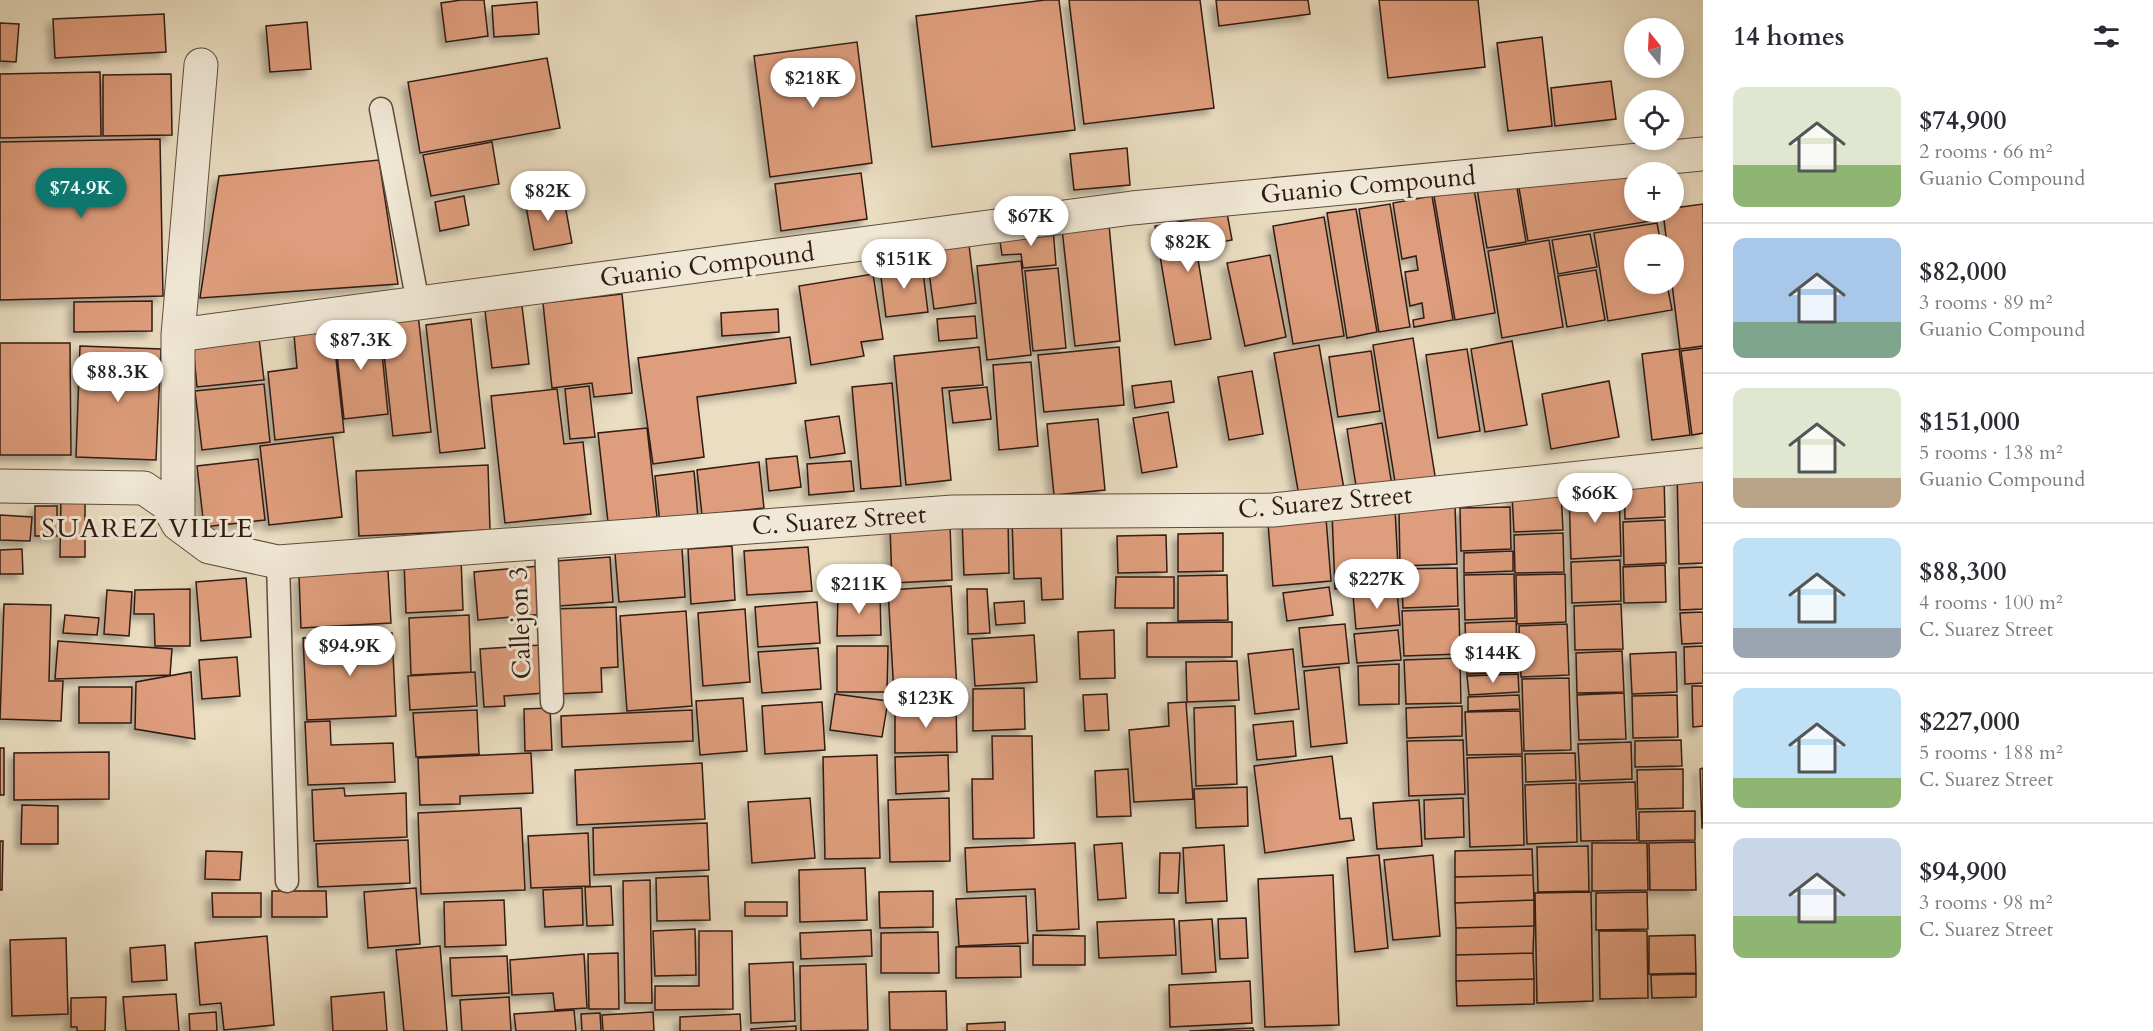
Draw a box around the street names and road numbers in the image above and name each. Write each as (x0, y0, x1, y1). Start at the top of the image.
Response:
street label: Guanio Compound (1259, 158, 1477, 212)
street label: Guanio Compound (598, 234, 816, 296)
street label: C. Suarez Street (1237, 477, 1413, 527)
street label: C. Suarez Street (751, 496, 927, 544)
street label: Callejon 3 (501, 566, 539, 680)

